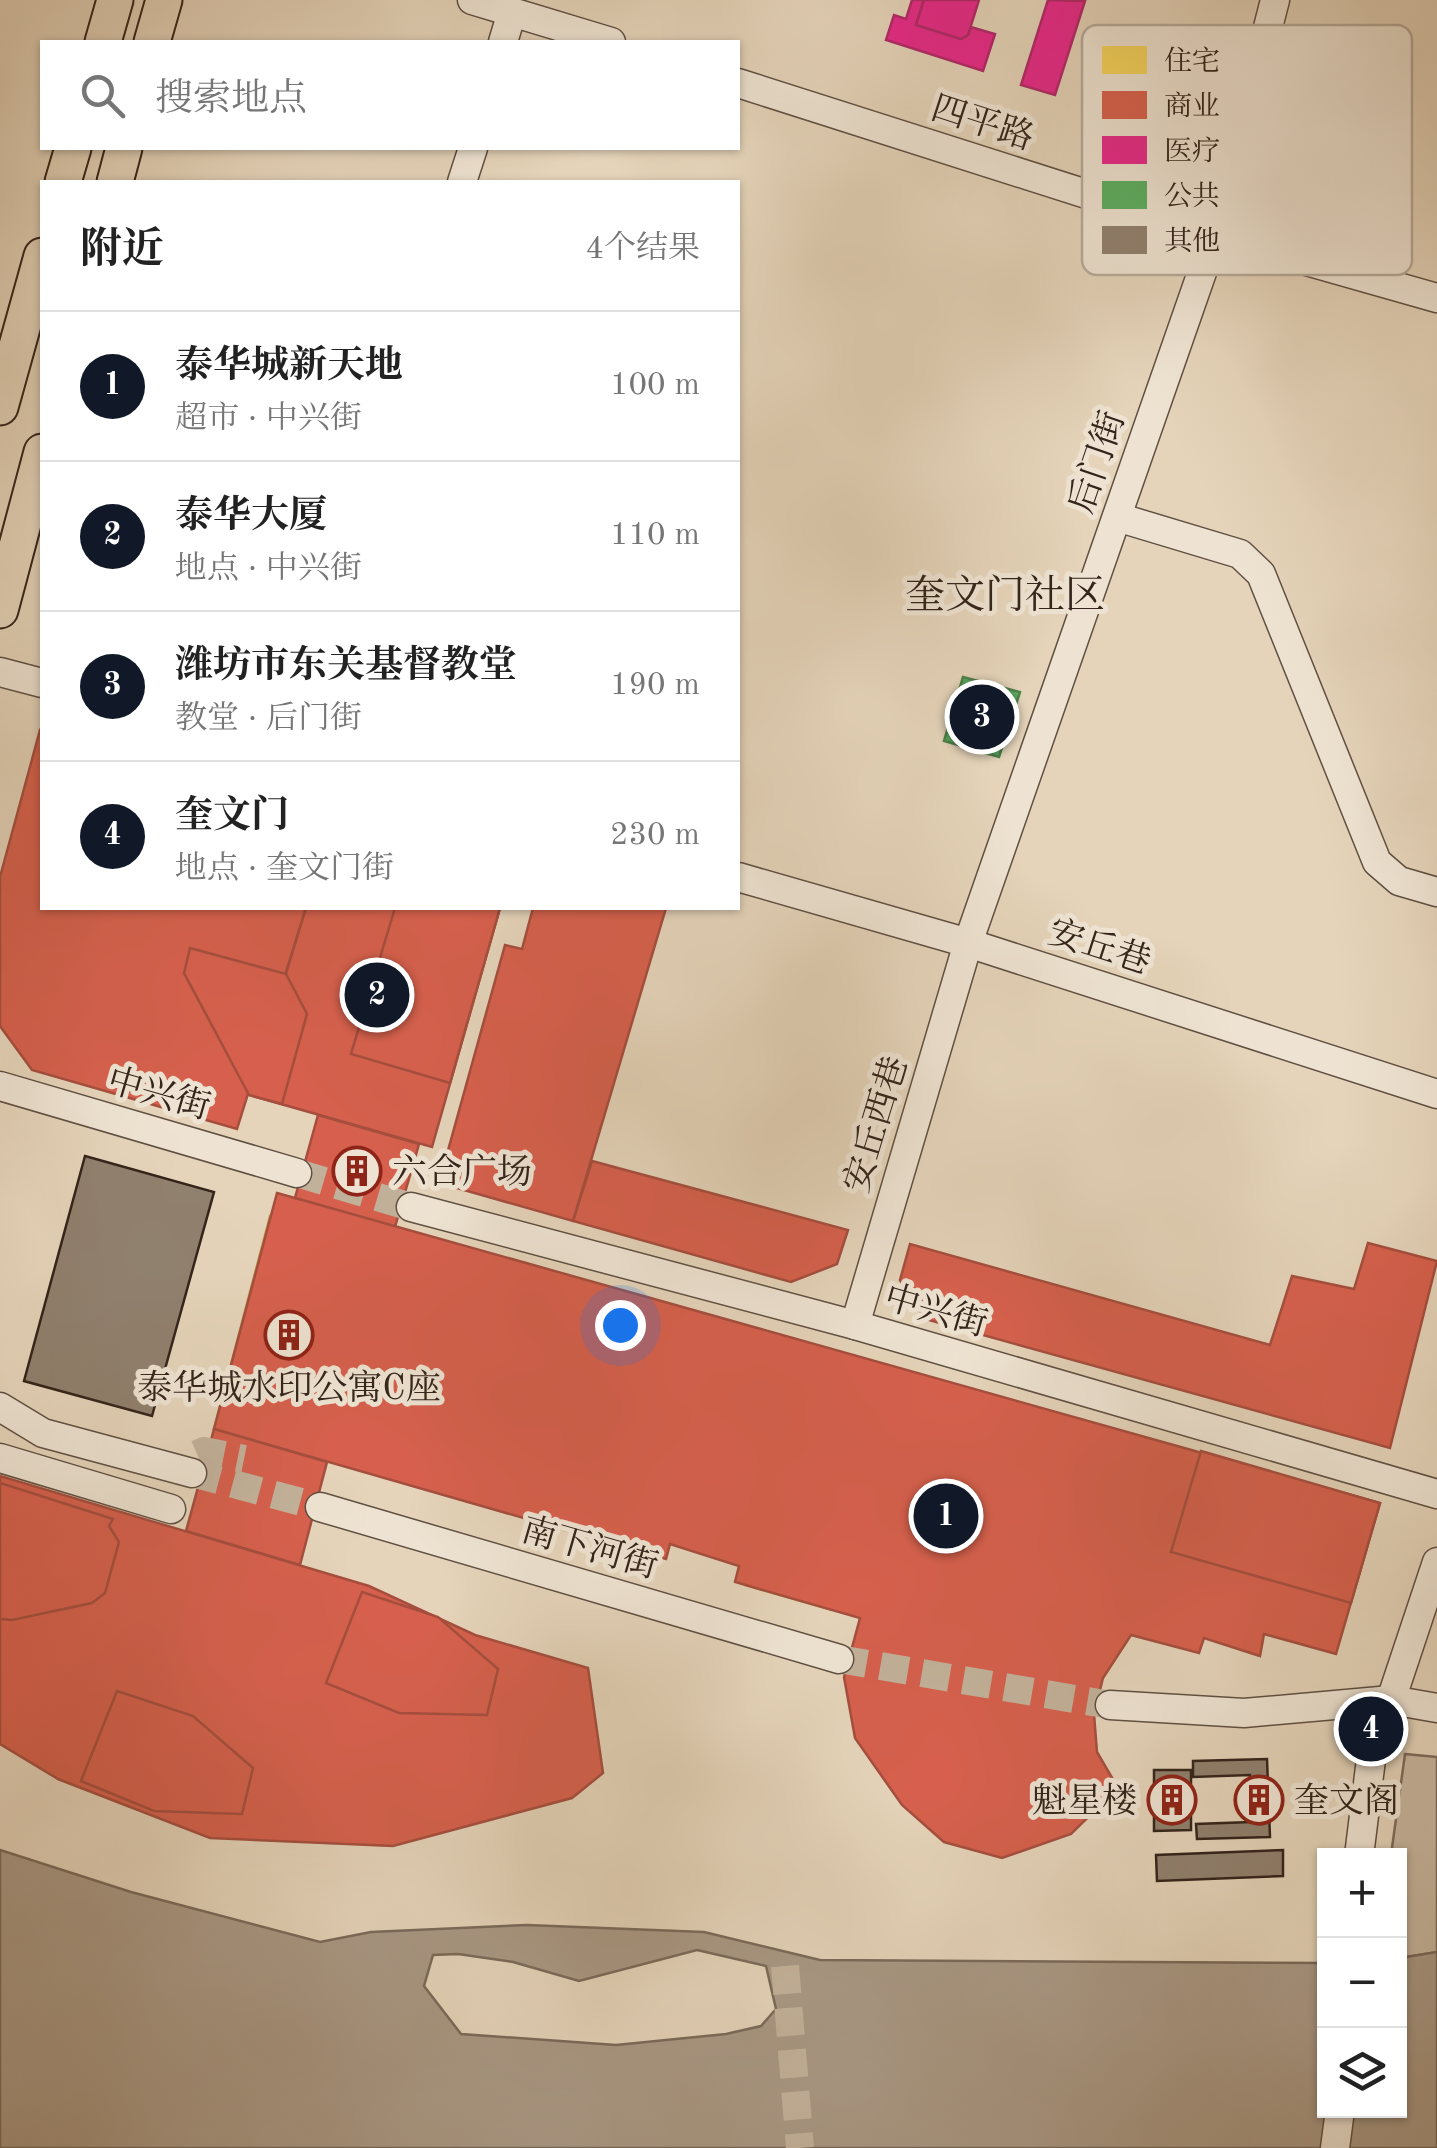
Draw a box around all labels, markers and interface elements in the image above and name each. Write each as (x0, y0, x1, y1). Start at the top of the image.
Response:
legend (1082, 25, 1412, 275)
search box (40, 40, 740, 150)
text: 住宅 (1164, 46, 1220, 77)
icon: search (75, 68, 130, 123)
text: 搜索地点 (155, 81, 307, 119)
street label: 四平路 (927, 89, 1039, 157)
text: 商业 (1164, 91, 1220, 122)
text: 医疗 (1164, 136, 1220, 167)
text: 公共 (1164, 181, 1220, 212)
text: 其他 (1164, 226, 1220, 257)
text: 附近 (80, 230, 164, 272)
text: 4个结果 (585, 234, 700, 266)
text: 泰华城新天地 (175, 348, 403, 386)
text: 1 (103, 370, 122, 402)
text: 100 m (610, 370, 700, 402)
text: 超市 · 中兴街 (175, 404, 362, 436)
street label: 后门街 (1062, 406, 1132, 518)
text: 泰华大厦 (175, 498, 327, 536)
text: 2 (103, 520, 122, 552)
text: 110 m (610, 520, 700, 552)
text: 地点 · 中兴街 (175, 554, 362, 586)
district label: 奎文门社区 (905, 574, 1105, 618)
text: 潍坊市东关基督教堂 (175, 648, 517, 686)
text: 3 (103, 670, 122, 702)
text: 190 m (610, 670, 700, 702)
pin: 3 (950, 680, 1014, 754)
text: 教堂 · 后门街 (175, 704, 362, 736)
text: 奎文门 (175, 798, 289, 836)
text: 4 (103, 820, 122, 852)
text: 230 m (610, 820, 700, 852)
text: 地点 · 奎文门街 (175, 854, 394, 886)
street label: 安丘巷 (1044, 913, 1156, 981)
pin: 2 (344, 958, 410, 1032)
street label: 安丘西巷 (837, 1052, 915, 1197)
street label: 中兴街 (103, 1061, 214, 1127)
building icon: 六合广场 (331, 1145, 383, 1197)
place label: 六合广场 (392, 1153, 532, 1191)
street label: 中兴街 (880, 1278, 991, 1344)
your location (595, 1300, 646, 1351)
building icon: 泰华城水印公寓C座 (263, 1309, 315, 1361)
place label: 泰华城水印公寓C座 (137, 1369, 441, 1407)
pin: 1 (914, 1478, 978, 1554)
street label: 南下河街 (517, 1510, 662, 1586)
pin: 4 (1338, 1692, 1404, 1766)
building icon: 魁星楼 (1146, 1774, 1198, 1826)
building icon: 奎文阁 (1233, 1774, 1285, 1826)
place label: 魁星楼 (1032, 1782, 1137, 1820)
place label: 奎文阁 (1294, 1782, 1399, 1820)
map controls (1317, 1848, 1407, 2118)
button: + (1317, 1848, 1407, 1938)
button: − (1317, 1938, 1407, 2028)
button: layers (1317, 2028, 1407, 2118)

